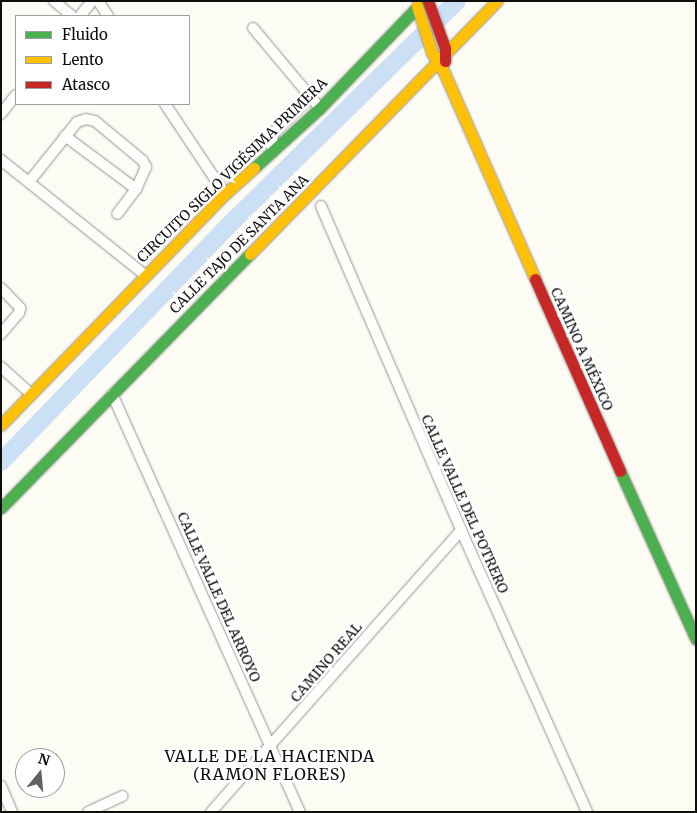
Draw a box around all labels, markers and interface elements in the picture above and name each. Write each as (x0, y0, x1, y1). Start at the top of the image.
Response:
legend (15, 15, 190, 105)
text: Fluido (62, 25, 108, 44)
text: Lento (62, 50, 103, 69)
street label: CIRCUITO SIGLO VIGÉSIMA PRIMERA (133, 74, 331, 266)
text: Atasco (62, 75, 110, 94)
street label: CALLE TAJO DE SANTA ANA (166, 171, 312, 317)
street label: CAMINO A MÉXICO (547, 285, 617, 413)
street label: CALLE VALLE DEL POTRERO (418, 412, 512, 596)
street label: CALLE VALLE DEL ARROYO (174, 509, 264, 685)
street label: CAMINO REAL (287, 619, 365, 705)
district label: VALLE DE LA HACIENDA (RAMON FLORES) (162, 746, 378, 784)
north arrow (15, 748, 65, 798)
text: N (36, 749, 52, 770)

